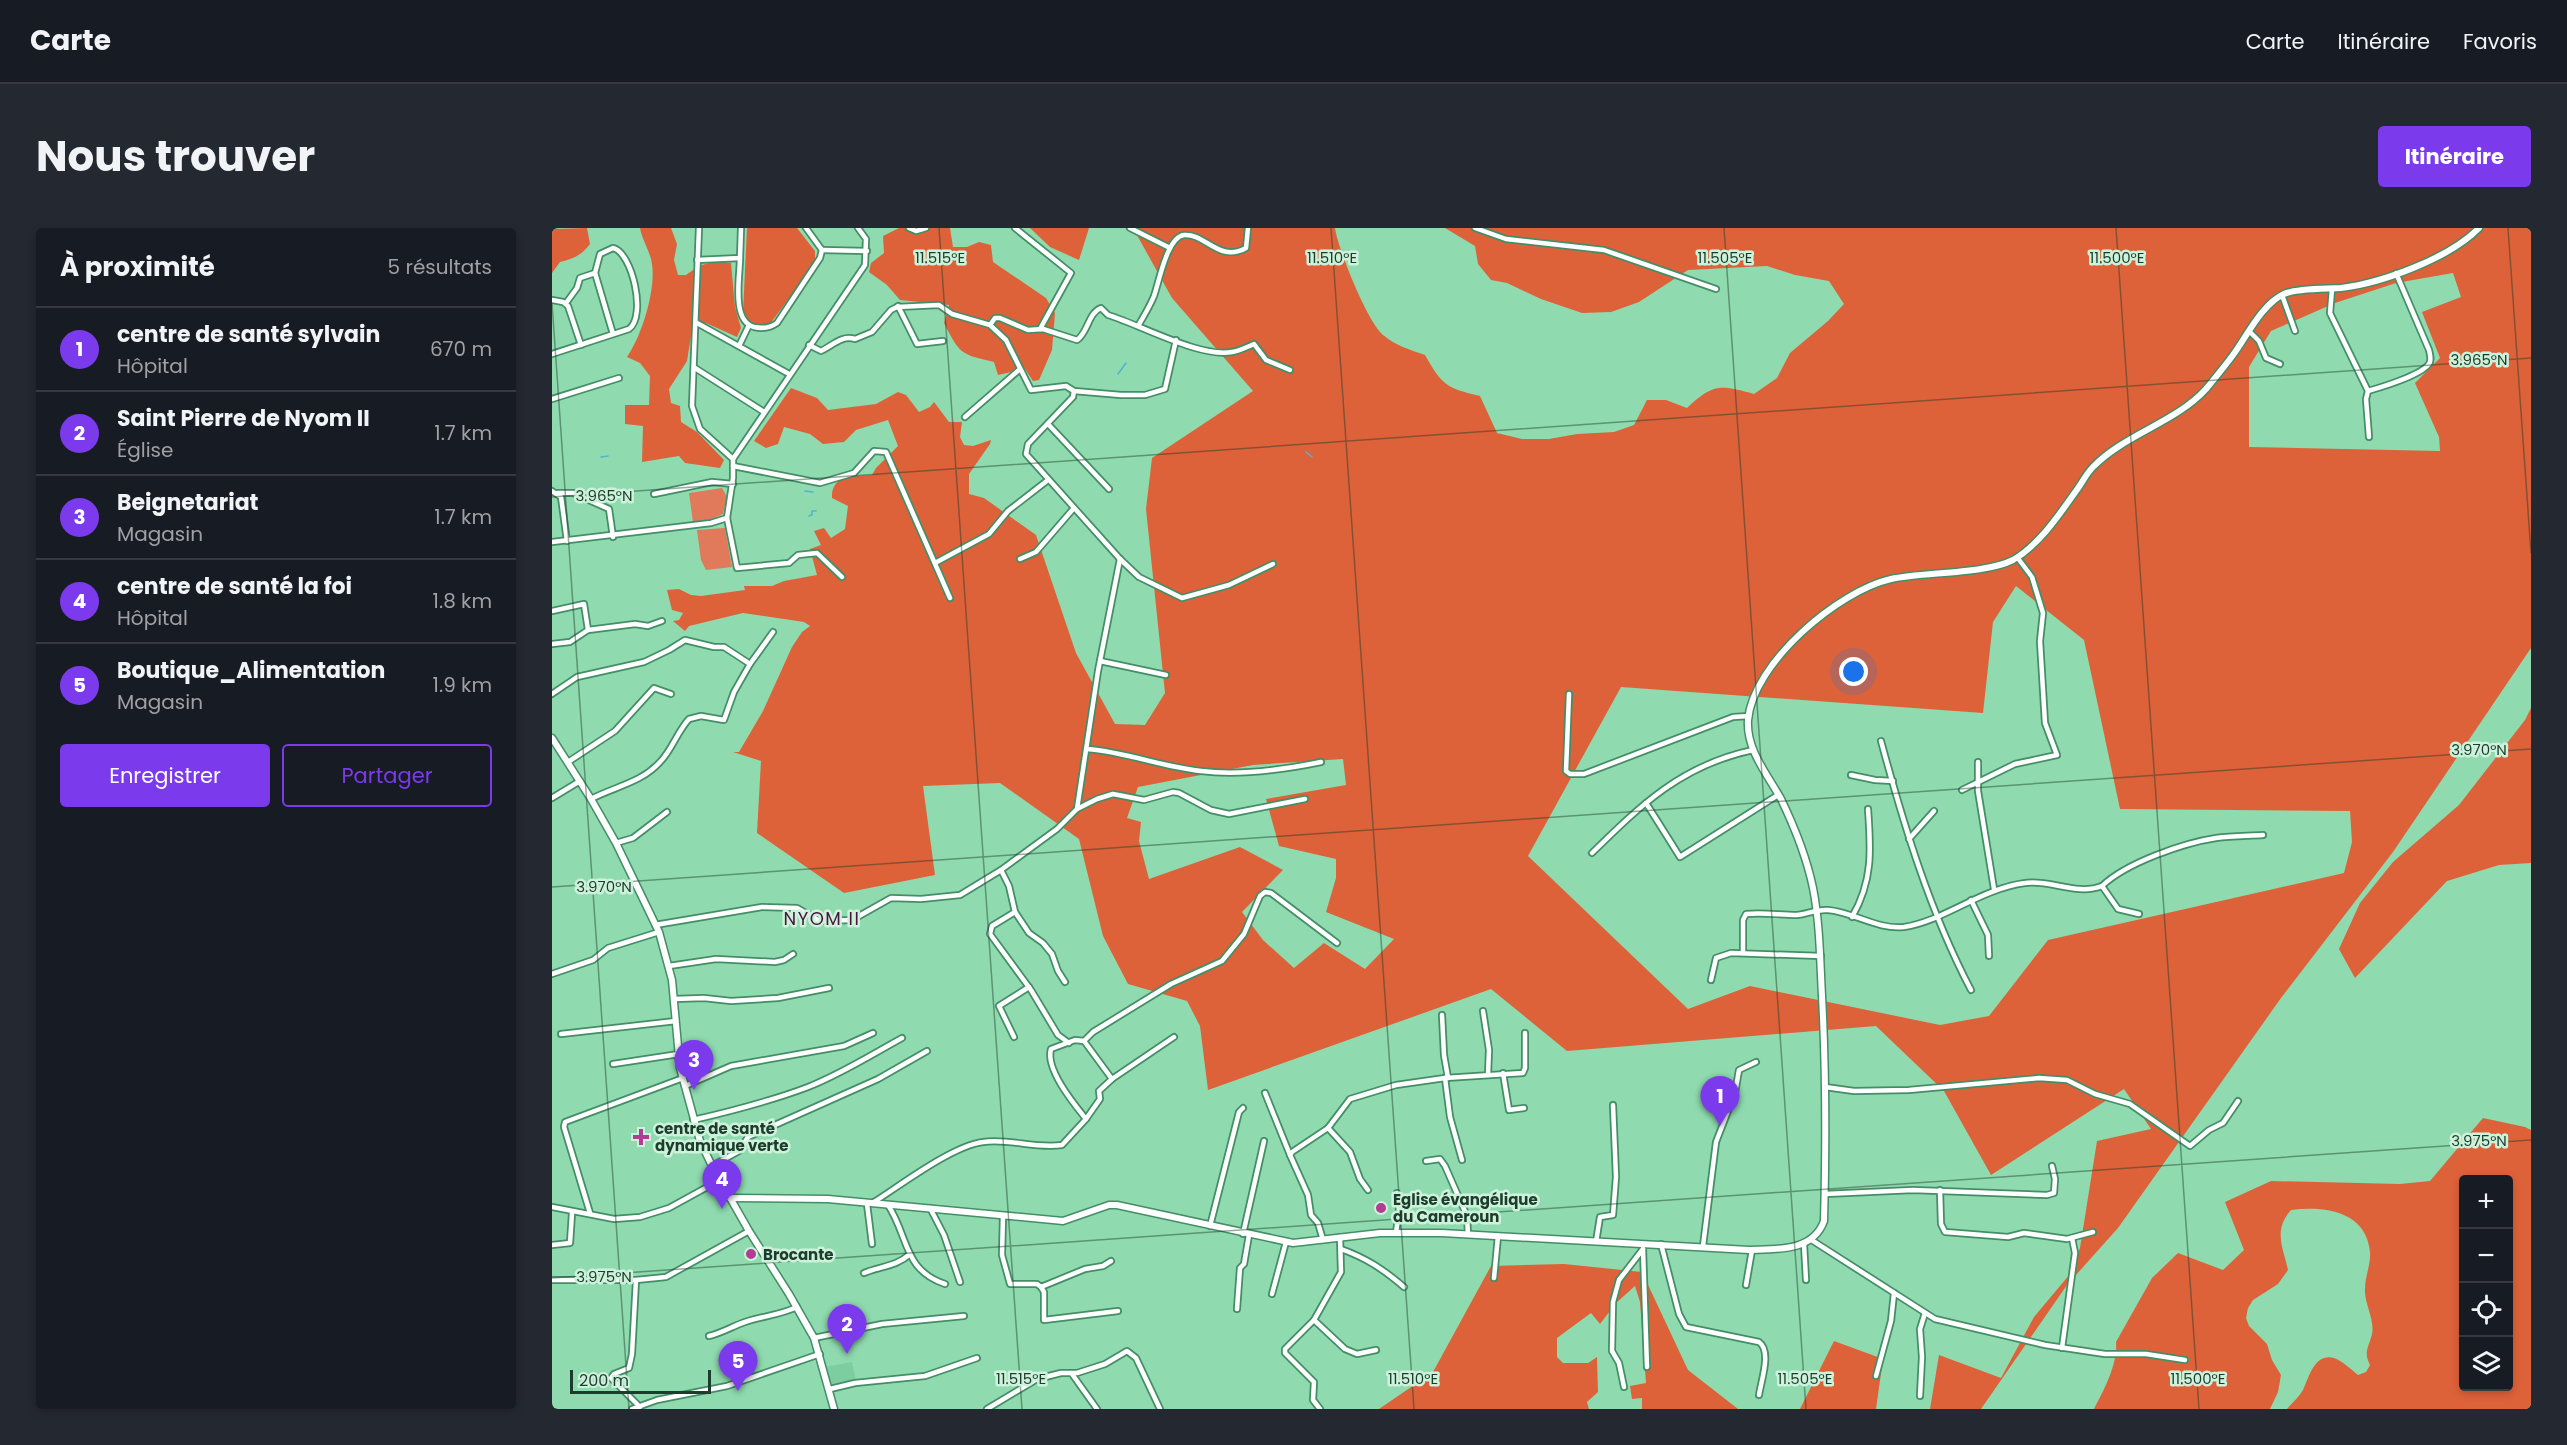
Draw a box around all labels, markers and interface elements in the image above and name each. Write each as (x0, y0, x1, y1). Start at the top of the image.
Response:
text: Carte (30, 21, 111, 60)
text: Carte (2246, 27, 2305, 56)
text: Itinéraire (2338, 27, 2430, 56)
text: Favoris (2463, 27, 2537, 56)
button: Itinéraire (2378, 126, 2531, 187)
text: Nous trouver (36, 127, 315, 186)
text: 11.515°E (915, 247, 965, 268)
text: 11.510°E (1307, 247, 1357, 268)
text: 11.505°E (1698, 247, 1752, 268)
text: 11.500°E (2090, 247, 2144, 268)
text: À proximité (60, 249, 215, 285)
text: 5 résultats (388, 253, 492, 281)
text: centre de santé sylvain (117, 319, 380, 350)
text: 1 (76, 335, 83, 363)
text: 670 m (430, 335, 492, 363)
text: 3.965°N (2450, 349, 2508, 370)
text: Hôpital (117, 352, 188, 380)
text: Saint Pierre de Nyom II (117, 403, 370, 434)
text: 2 (74, 419, 85, 447)
text: 1.7 km (434, 419, 492, 447)
text: Église (117, 436, 173, 464)
text: 3.965°N (575, 485, 633, 506)
text: Beignetariat (117, 487, 259, 518)
text: 3 (73, 503, 86, 531)
text: 1.7 km (434, 503, 492, 531)
text: Magasin (117, 520, 203, 548)
text: centre de santé la foi (117, 571, 352, 602)
text: 4 (73, 587, 86, 615)
text: 1.8 km (433, 587, 492, 615)
text: Hôpital (117, 604, 188, 632)
text: Boutique_Alimentation (117, 655, 385, 686)
your location (1839, 657, 1868, 686)
text: 5 (73, 671, 86, 699)
text: 1.9 km (433, 671, 492, 699)
text: Magasin (117, 688, 203, 716)
text: 3.970°N (2451, 739, 2507, 760)
button: Enregistrer (60, 744, 270, 807)
button: Partager (282, 744, 492, 807)
text: 3.970°N (576, 876, 632, 897)
district label: NYOM II (784, 906, 860, 931)
pin: 3 (674, 1040, 714, 1090)
pin: 1 (1700, 1076, 1740, 1126)
place label: centre de santé dynamique verte (655, 1118, 788, 1156)
marker: centre de santé dynamique verte (632, 1128, 650, 1146)
text: 3.975°N (2451, 1130, 2507, 1151)
pin: 4 (702, 1160, 742, 1209)
map controls (2459, 1175, 2513, 1391)
button: + (2459, 1175, 2513, 1229)
place label: Eglise évangélique du Cameroun (1393, 1189, 1538, 1227)
marker: Eglise évangélique du Cameroun (1374, 1201, 1388, 1215)
button: − (2459, 1229, 2513, 1283)
place label: Brocante (763, 1244, 834, 1265)
marker: Brocante (744, 1247, 758, 1261)
text: 3.975°N (576, 1266, 632, 1287)
button: locate (2459, 1283, 2513, 1337)
pin: 2 (828, 1304, 866, 1354)
button: layers (2459, 1337, 2513, 1391)
pin: 5 (718, 1342, 758, 1391)
scale bar (570, 1367, 711, 1394)
text: 11.515°E (996, 1368, 1046, 1389)
text: 11.510°E (1388, 1368, 1438, 1389)
text: 11.505°E (1778, 1368, 1832, 1389)
text: 11.500°E (2171, 1368, 2225, 1389)
text: 200 m (579, 1369, 629, 1392)

